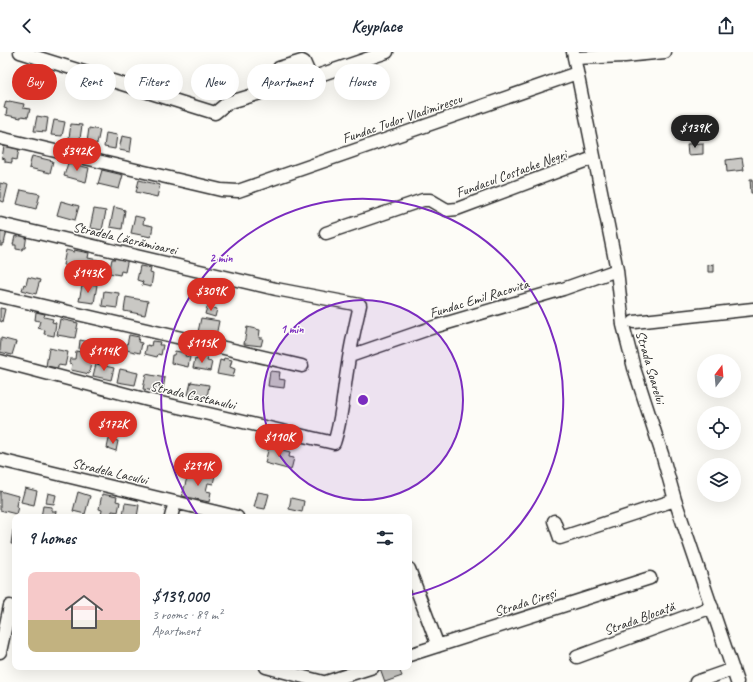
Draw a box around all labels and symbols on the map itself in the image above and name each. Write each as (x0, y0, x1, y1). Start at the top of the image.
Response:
street label: Fundac Tudor Vladimirescu (340, 90, 465, 147)
pin: $139K (667, 115, 723, 149)
pin: $342K (49, 138, 105, 172)
street label: Fundacul Costache Negri (454, 145, 571, 201)
street label: Stradela Lăcrămioarei (71, 218, 181, 259)
text: 2 min (210, 250, 233, 266)
pin: $143K (60, 260, 116, 294)
street label: Fundac Emil Racovita (428, 275, 532, 322)
pin: $309K (183, 278, 239, 312)
text: 1 min (281, 321, 304, 337)
street label: Strada Soarelui (632, 329, 670, 408)
pin: $115K (174, 330, 230, 364)
pin: $114K (76, 338, 132, 372)
north arrow (697, 354, 741, 398)
street label: Strada Castanului (149, 377, 239, 414)
centre of rings (356, 393, 370, 407)
pin: $172K (85, 411, 141, 445)
pin: $110K (251, 424, 307, 458)
pin: $291K (170, 453, 226, 487)
street label: Stradela Lacului (71, 455, 152, 489)
street label: Strada Cireși (492, 584, 560, 620)
street label: Strada Blocată (602, 597, 679, 639)

